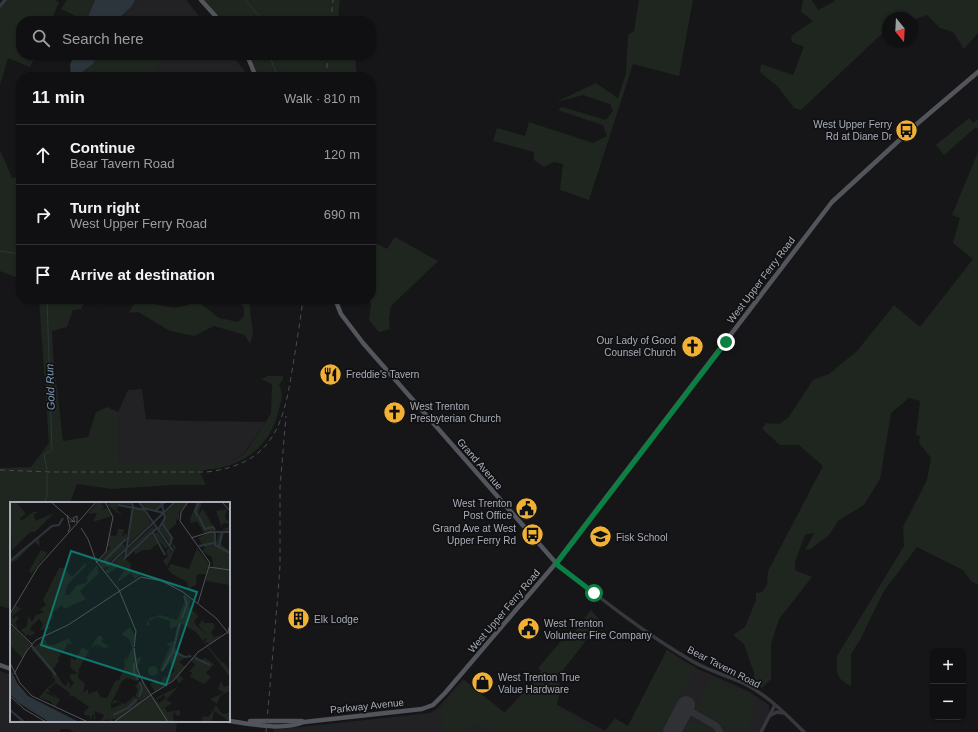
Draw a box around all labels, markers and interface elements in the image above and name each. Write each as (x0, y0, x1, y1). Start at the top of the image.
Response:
north arrow (882, 12, 918, 48)
search box (16, 16, 376, 60)
icon: search (30, 27, 52, 49)
text: Search here (62, 30, 144, 47)
text: 11 min (32, 88, 85, 107)
text: Walk · 810 m (284, 91, 360, 106)
bus stop icon: West Upper Ferry Rd at Diane Dr (894, 117, 920, 143)
place label: West Upper Ferry Rd at Diane Dr (813, 119, 893, 142)
text: Continue (70, 139, 135, 156)
icon: ahead (32, 144, 54, 166)
text: 120 m (324, 147, 360, 162)
text: Bear Tavern Road (70, 156, 175, 171)
text: Turn right (70, 199, 140, 216)
icon: right (32, 204, 54, 226)
text: 690 m (324, 207, 360, 222)
text: West Upper Ferry Road (70, 216, 207, 231)
street label: West Upper Ferry Road (725, 235, 797, 325)
icon: arrive (32, 264, 54, 286)
text: Arrive at destination (70, 266, 215, 283)
church icon: Our Lady of Good Counsel Church (679, 333, 705, 359)
route end (717, 333, 735, 351)
place label: Our Lady of Good Counsel Church (597, 335, 676, 358)
restaurant icon: Freddie's Tavern (318, 361, 344, 387)
water label: Gold Run (43, 364, 57, 410)
place label: Freddie's Tavern (346, 369, 419, 380)
church icon: West Trenton Presbyterian Church (382, 399, 408, 425)
place label: West Trenton Presbyterian Church (410, 401, 501, 424)
street label: Grand Avenue (455, 436, 505, 492)
public building icon: West Trenton Post Office (514, 496, 540, 522)
place label: West Trenton Post Office (453, 498, 512, 521)
inset map (10, 502, 230, 722)
bus stop icon: Grand Ave at West Upper Ferry Rd (519, 521, 545, 547)
place label: Grand Ave at West Upper Ferry Rd (432, 523, 516, 546)
school or university icon: Fisk School (588, 524, 614, 550)
place label: Fisk School (616, 532, 668, 543)
street label: West Upper Ferry Road (466, 567, 542, 655)
route start (585, 584, 603, 602)
building icon: Elk Lodge (285, 606, 311, 632)
place label: Elk Lodge (314, 614, 359, 625)
public building icon: West Trenton Volunteer Fire Company (516, 616, 542, 642)
place label: West Trenton Volunteer Fire Company (544, 618, 652, 641)
street label: Bear Tavern Road (686, 644, 762, 690)
map controls (930, 648, 966, 720)
button: + (930, 648, 966, 684)
shop icon: West Trenton True Value Hardware (470, 670, 496, 696)
place label: West Trenton True Value Hardware (498, 672, 581, 695)
button: − (930, 684, 966, 720)
street label: Parkway Avenue (329, 697, 405, 715)

